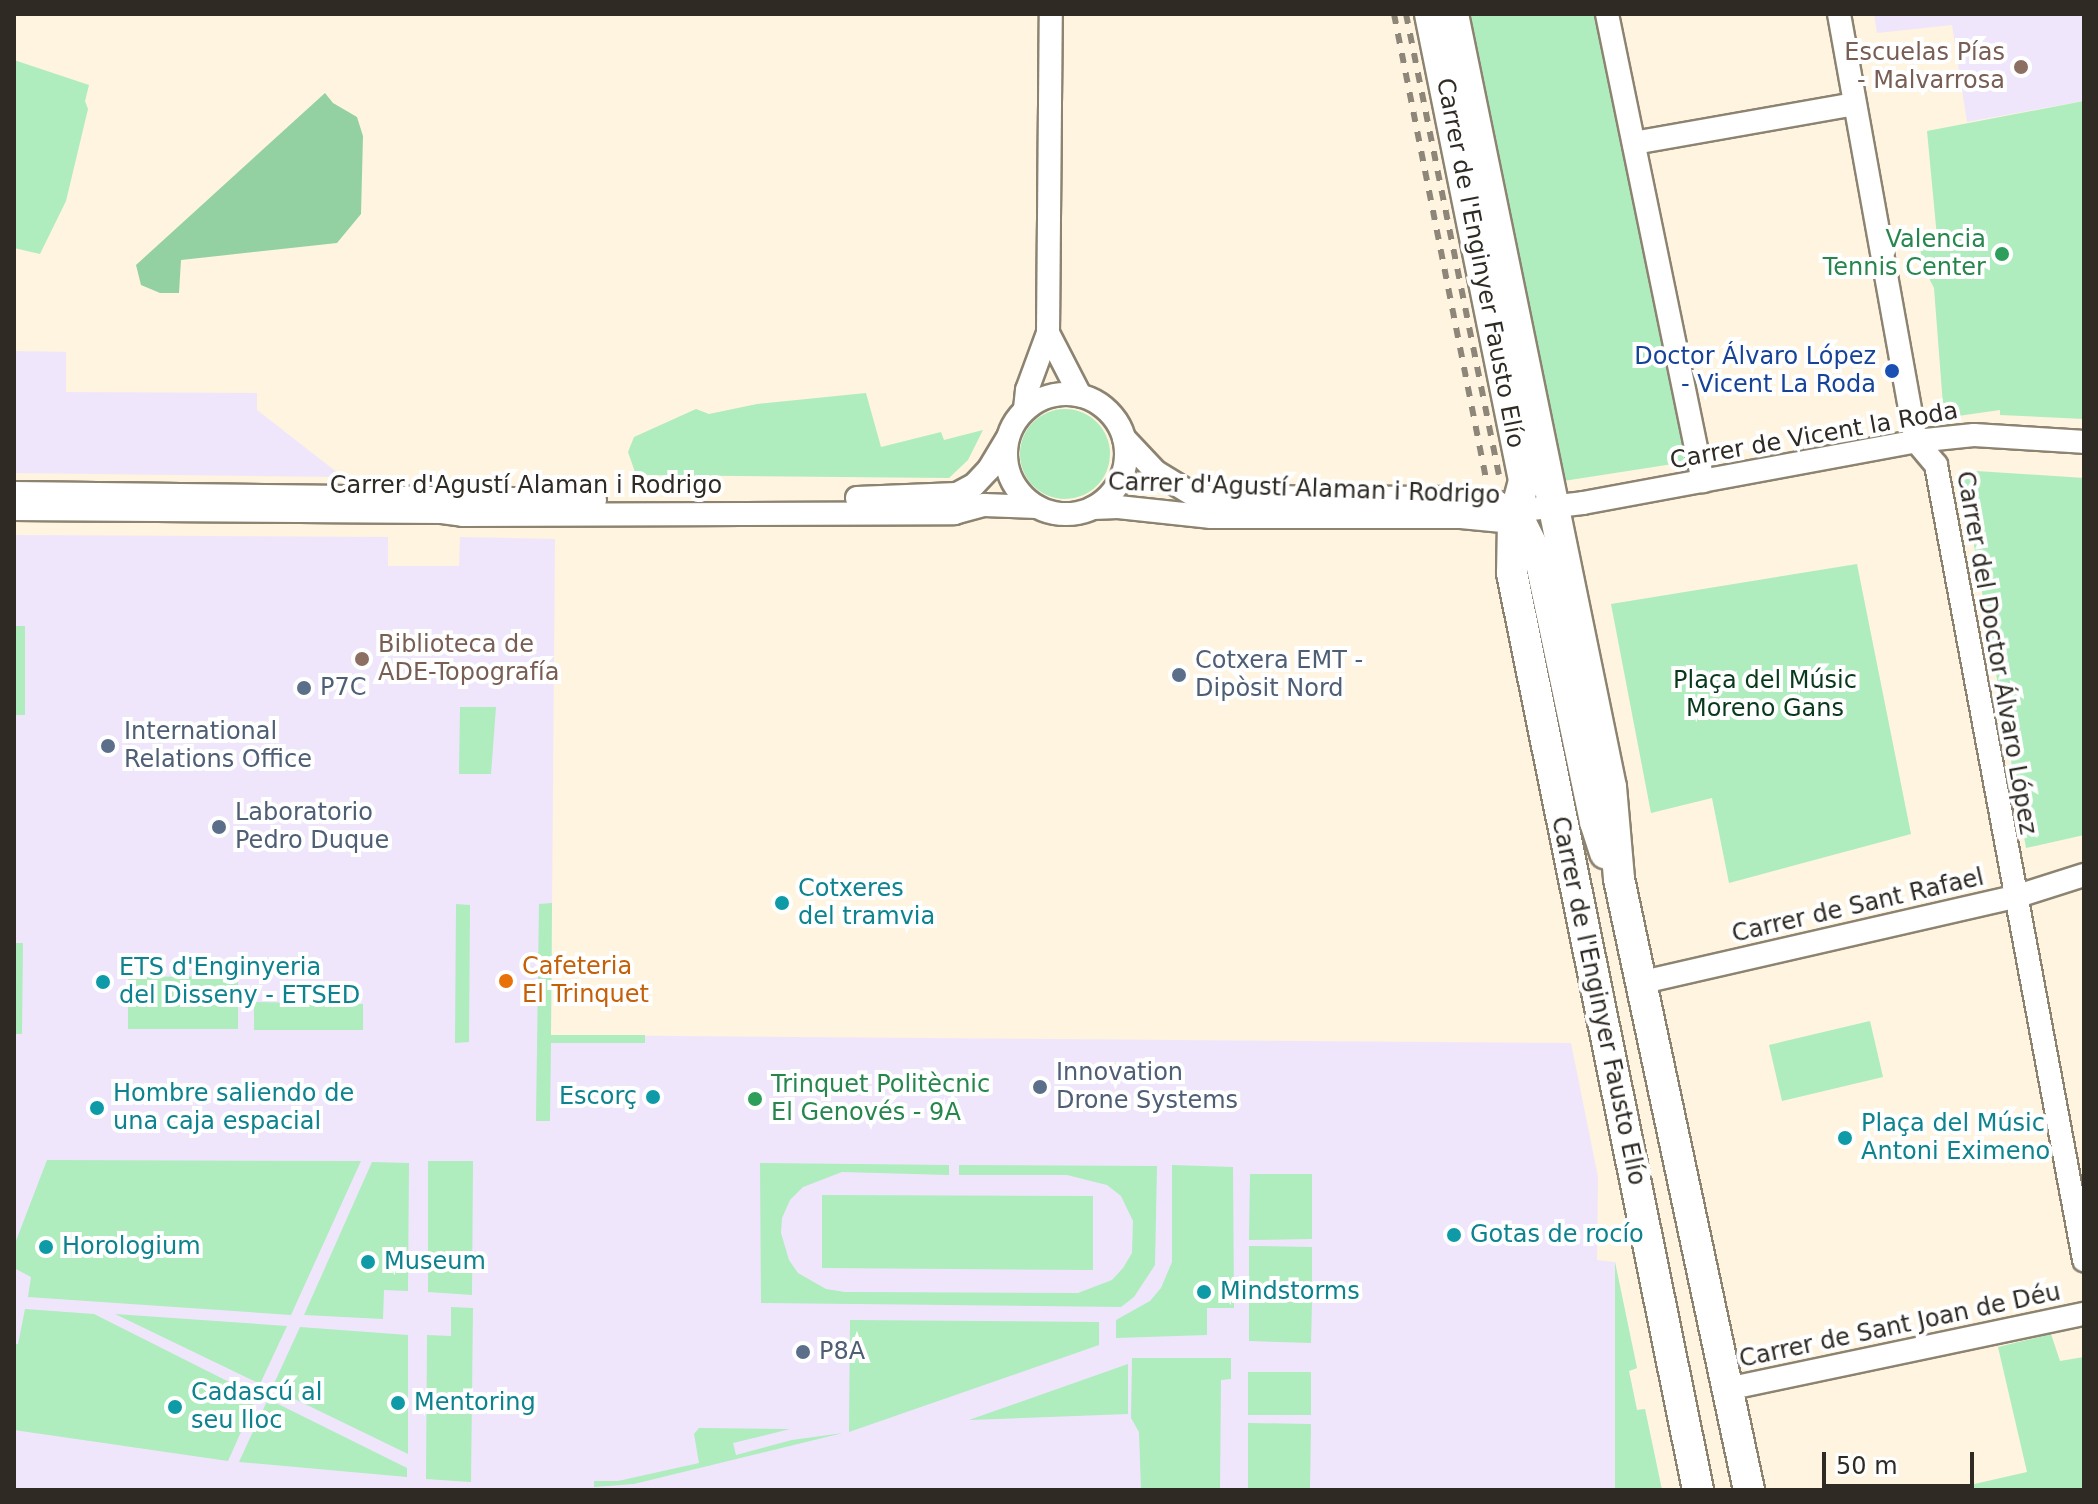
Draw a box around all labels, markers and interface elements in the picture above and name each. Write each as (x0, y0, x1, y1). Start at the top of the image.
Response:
place label: Escuelas Pías - Malvarrosa (1844, 39, 2005, 95)
marker: Escuelas Pías - Malvarrosa (2012, 58, 2030, 76)
street label: Carrer de l'Enginyer Fausto Elío (1430, 76, 1530, 450)
place label: Valencia Tennis Center (1823, 226, 1986, 282)
marker: Valencia Tennis Center (1993, 245, 2011, 263)
place label: Doctor Álvaro López - Vicent La Roda (1634, 343, 1876, 399)
marker: Doctor Álvaro López - Vicent La Roda (1883, 362, 1901, 380)
street label: Carrer de Vicent la Roda (1668, 396, 1960, 476)
street label: Carrer d'Agustí Alaman i Rodrigo (1107, 468, 1501, 510)
street label: Carrer del Doctor Álvaro López (1950, 469, 2042, 837)
street label: Carrer d'Agustí Alaman i Rodrigo (330, 472, 722, 500)
place label: Biblioteca de ADE-Topografía (378, 631, 559, 687)
place label: Cotxera EMT - Dipòsit Nord (1195, 647, 1363, 703)
marker: Biblioteca de ADE-Topografía (353, 650, 371, 668)
marker: Cotxera EMT - Dipòsit Nord (1170, 666, 1188, 684)
park label: Plaça del Músic Moreno Gans (1673, 667, 1857, 723)
place label: P7C (320, 674, 366, 702)
marker: P7C (295, 679, 313, 697)
place label: International Relations Office (124, 718, 312, 774)
marker: International Relations Office (99, 737, 117, 755)
place label: Laboratorio Pedro Duque (235, 799, 389, 855)
street label: Carrer de l'Enginyer Fausto Elío (1545, 814, 1651, 1188)
marker: Laboratorio Pedro Duque (210, 818, 228, 836)
street label: Carrer de Sant Rafael (1729, 863, 1987, 949)
place label: Cotxeres del tramvia (798, 875, 935, 931)
marker: Cotxeres del tramvia (773, 894, 791, 912)
place label: Cafeteria El Trinquet (522, 953, 649, 1009)
place label: ETS d'Enginyeria del Disseny - ETSED (119, 954, 360, 1010)
marker: Cafeteria El Trinquet (497, 972, 515, 990)
marker: ETS d'Enginyeria del Disseny - ETSED (94, 973, 112, 991)
place label: Innovation Drone Systems (1056, 1059, 1238, 1115)
place label: Trinquet Politècnic El Genovés - 9A (771, 1071, 990, 1127)
marker: Innovation Drone Systems (1031, 1078, 1049, 1096)
place label: Hombre saliendo de una caja espacial (113, 1080, 354, 1136)
place label: Escorç (559, 1083, 637, 1111)
marker: Escorç (644, 1088, 662, 1106)
marker: Trinquet Politècnic El Genovés - 9A (746, 1090, 764, 1108)
marker: Hombre saliendo de una caja espacial (88, 1099, 106, 1117)
place label: Plaça del Músic Antoni Eximeno (1861, 1110, 2050, 1166)
marker: Plaça del Músic Antoni Eximeno (1836, 1129, 1854, 1147)
place label: Gotas de rocío (1470, 1221, 1644, 1249)
marker: Gotas de rocío (1445, 1226, 1463, 1244)
place label: Horologium (62, 1233, 201, 1261)
marker: Horologium (37, 1238, 55, 1256)
place label: Museum (384, 1248, 486, 1276)
marker: Museum (359, 1253, 377, 1271)
place label: Mindstorms (1220, 1278, 1360, 1306)
street label: Carrer de Sant Joan de Déu (1737, 1278, 2063, 1374)
marker: Mindstorms (1195, 1283, 1213, 1301)
place label: P8A (819, 1338, 865, 1366)
marker: P8A (794, 1343, 812, 1361)
place label: Cadascú al seu lloc (191, 1379, 322, 1435)
place label: Mentoring (414, 1389, 536, 1417)
marker: Mentoring (389, 1394, 407, 1412)
marker: Cadascú al seu lloc (166, 1398, 184, 1416)
scale bar (1826, 1436, 1978, 1486)
text: 50 m (1836, 1452, 1898, 1480)

